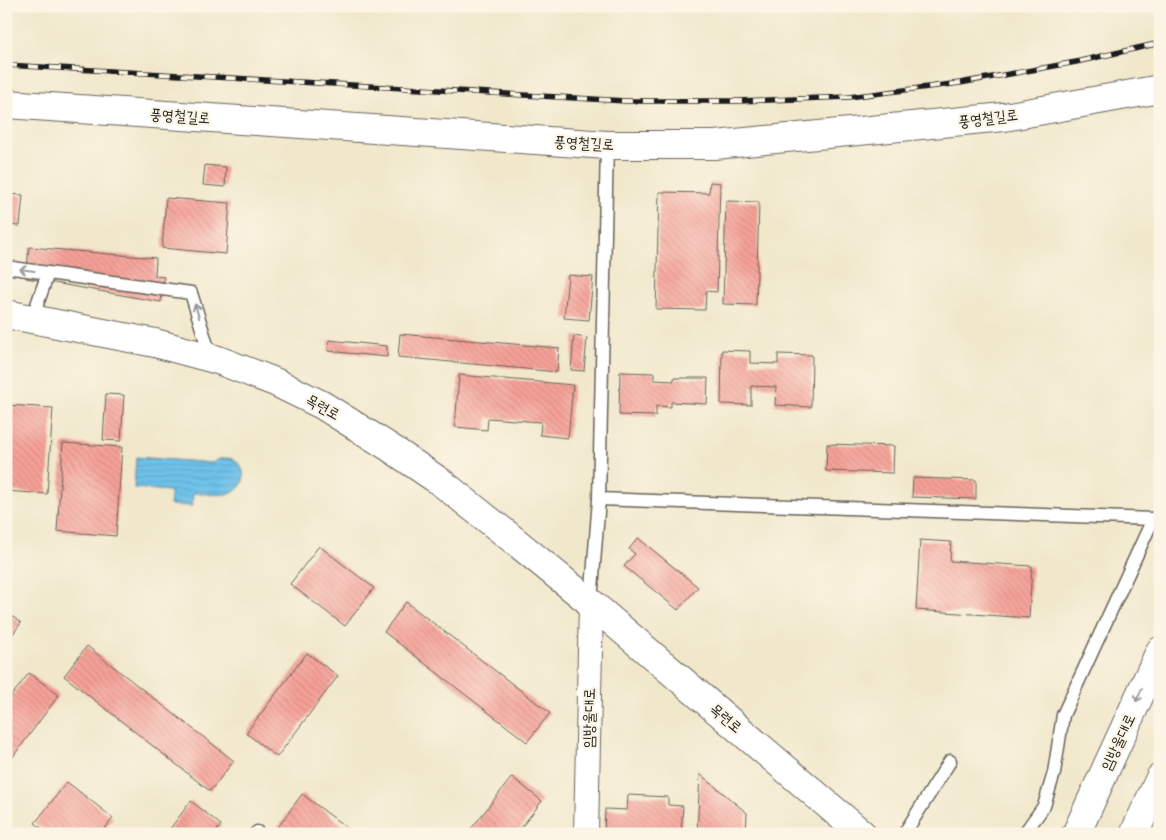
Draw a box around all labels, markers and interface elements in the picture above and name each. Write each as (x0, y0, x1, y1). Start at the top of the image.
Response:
street label: 풍영철길로 (149, 105, 211, 127)
street label: 풍영철길로 (957, 105, 1019, 131)
street label: 풍영철길로 (553, 132, 615, 154)
one-way arrow (20, 265, 36, 275)
one-way arrow (191, 303, 201, 319)
street label: 목련로 (303, 390, 343, 424)
one-way arrow (1134, 687, 1144, 702)
street label: 임방울대로 (579, 688, 599, 748)
street label: 목련로 (706, 699, 746, 737)
street label: 임방울대로 (1097, 711, 1139, 773)

